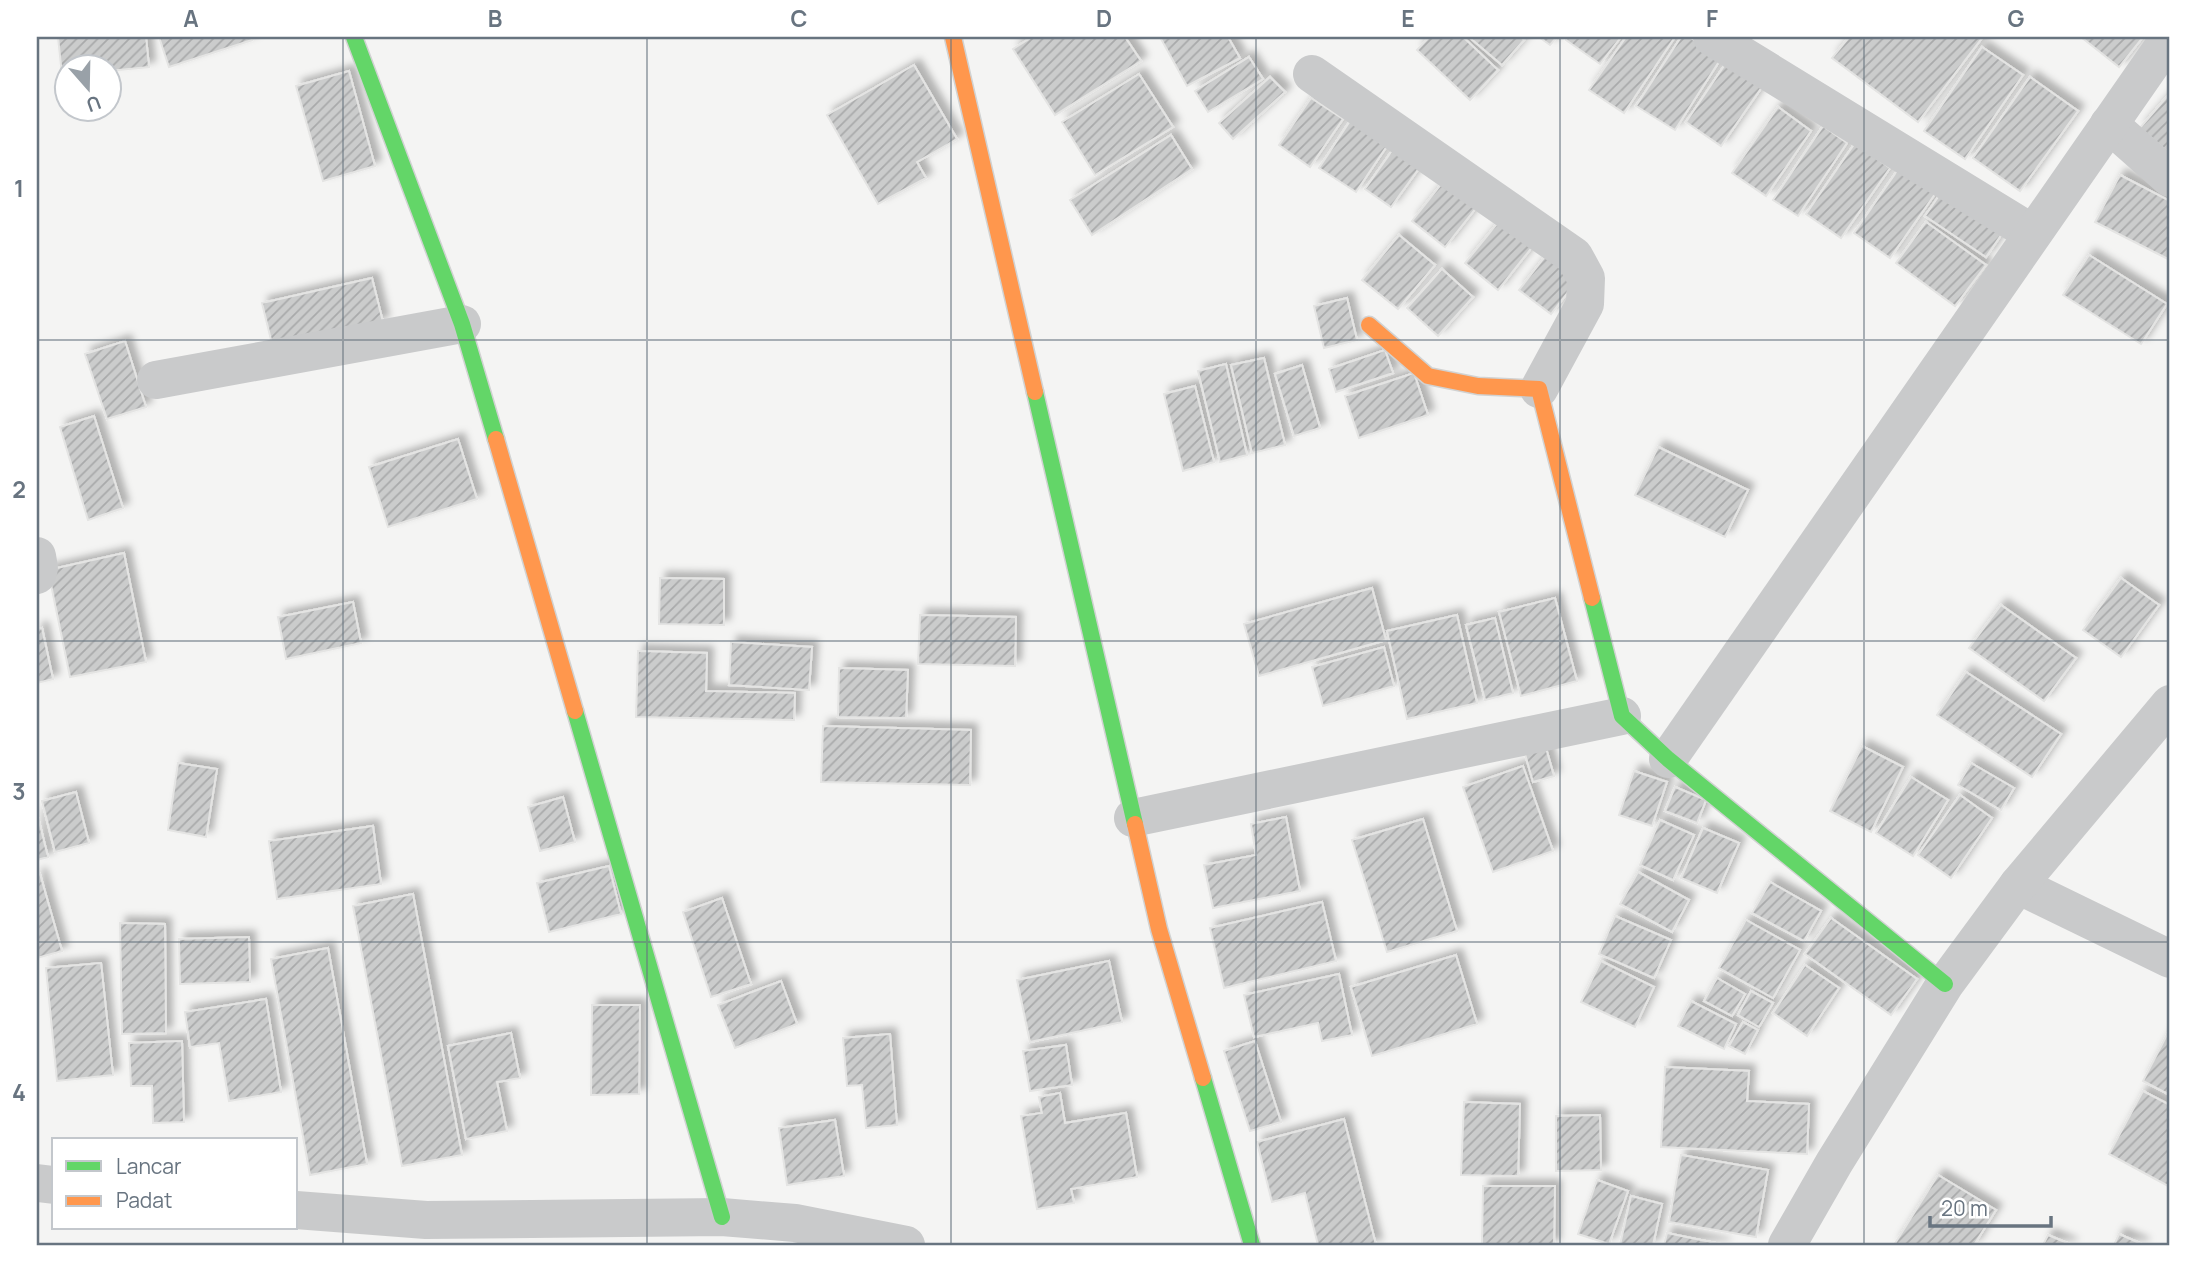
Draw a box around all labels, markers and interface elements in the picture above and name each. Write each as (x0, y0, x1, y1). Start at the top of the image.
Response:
text: A (183, 2, 199, 34)
text: B (488, 2, 502, 34)
text: C (791, 2, 808, 34)
text: D (1096, 2, 1112, 34)
text: E (1401, 2, 1415, 34)
text: F (1706, 2, 1718, 34)
text: G (2008, 2, 2025, 34)
north arrow (52, 52, 122, 122)
text: U (83, 89, 105, 119)
text: 1 (14, 172, 24, 204)
text: 2 (12, 473, 26, 505)
text: 3 (12, 775, 26, 807)
text: 4 (12, 1076, 26, 1108)
legend (52, 1138, 298, 1230)
text: Lancar (116, 1152, 182, 1180)
scale bar (1930, 1184, 2051, 1228)
text: Padat (116, 1186, 172, 1214)
text: 20 m (1941, 1194, 1988, 1222)

